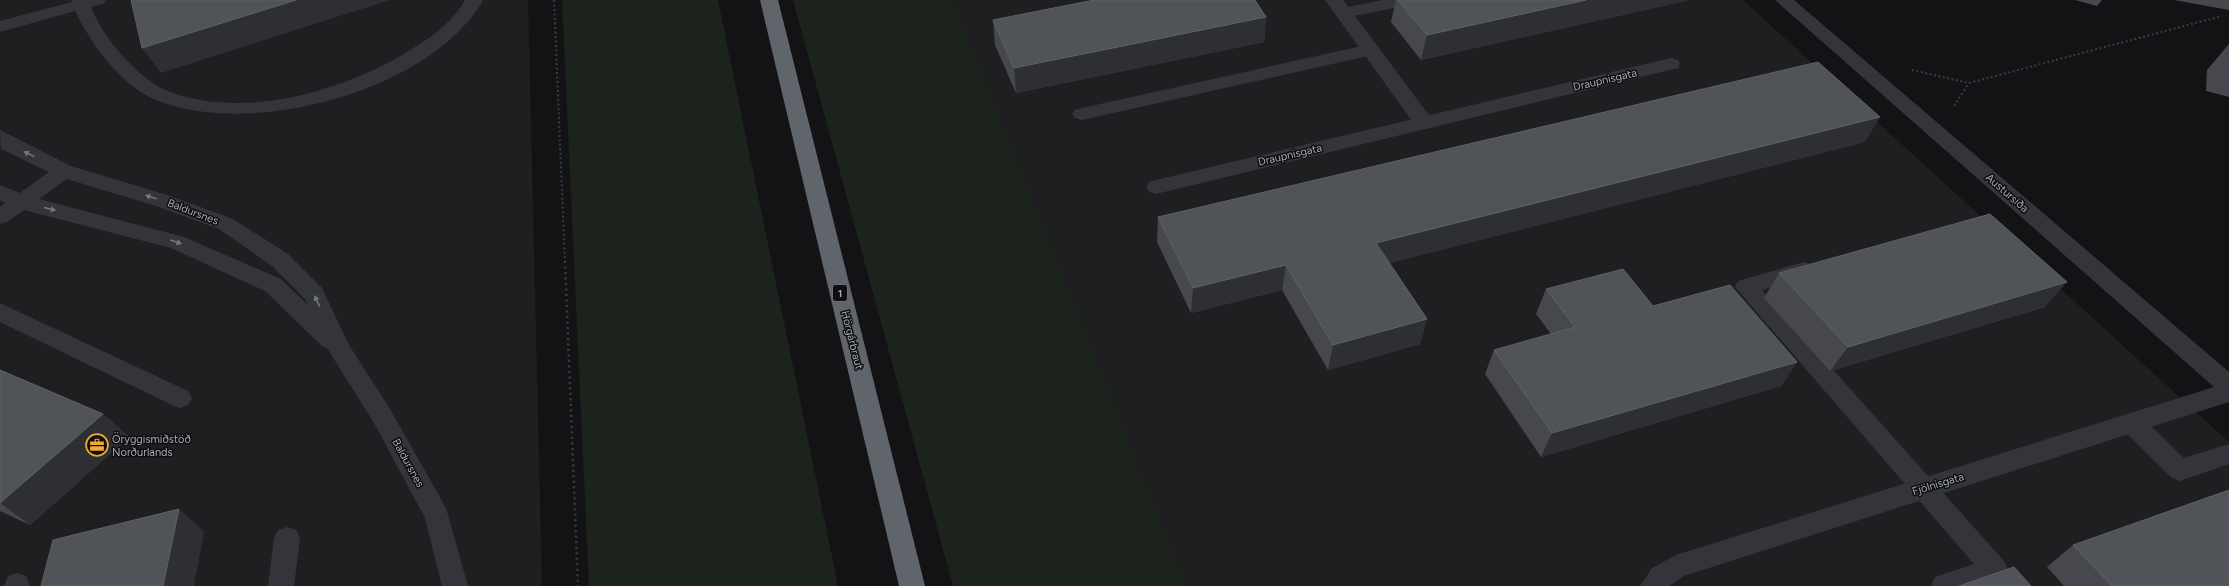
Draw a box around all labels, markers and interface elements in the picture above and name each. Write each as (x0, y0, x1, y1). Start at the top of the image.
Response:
street label: Draupnisgata (1572, 66, 1638, 94)
street label: Draupnisgata (1257, 141, 1323, 169)
one-way arrow (23, 151, 35, 157)
street label: Austursíða (1983, 171, 2031, 215)
one-way arrow (145, 194, 157, 200)
street label: Baldursnes (166, 196, 220, 228)
one-way arrow (44, 206, 56, 212)
one-way arrow (170, 239, 182, 245)
road number: 1 (833, 285, 847, 301)
one-way arrow (314, 296, 320, 307)
street label: Hörgárbraut (838, 309, 866, 371)
office icon: Öryggismiðstöð Norðurlands (84, 432, 110, 458)
place label: Öryggismiðstöð Norðurlands (112, 432, 191, 459)
street label: Baldursnes (389, 436, 427, 490)
street label: Fjölnisgata (1911, 470, 1965, 498)

